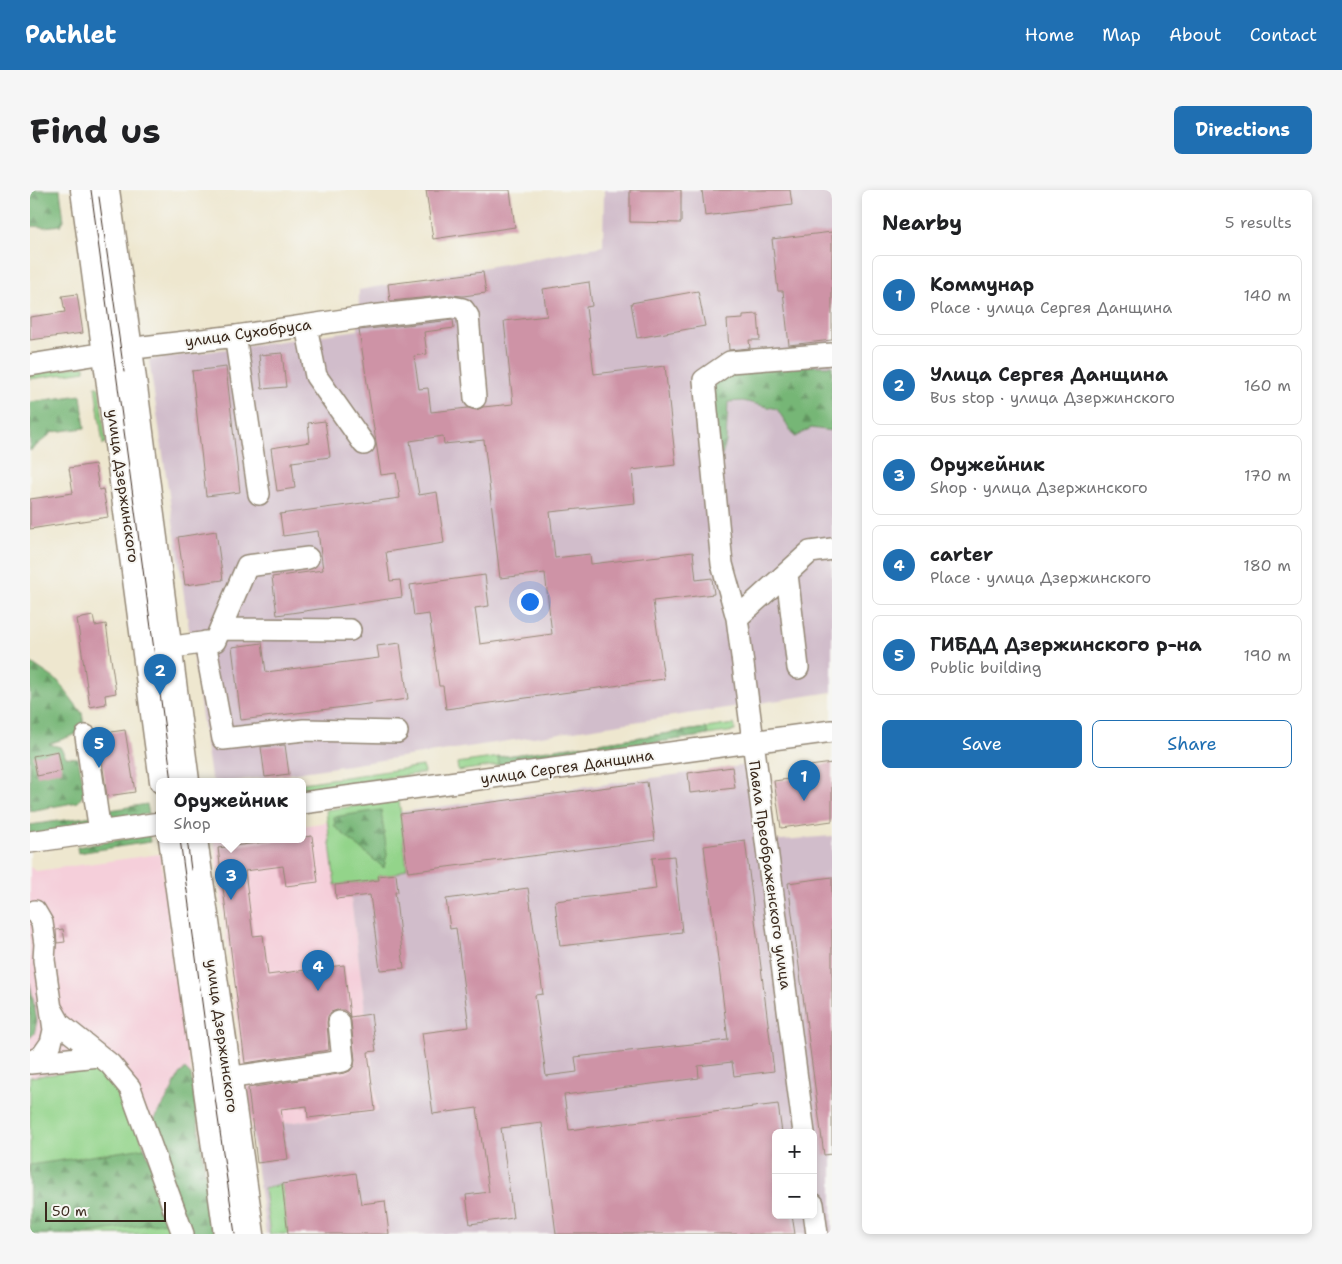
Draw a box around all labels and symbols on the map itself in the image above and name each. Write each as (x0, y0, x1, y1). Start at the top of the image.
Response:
street label: улица Сухобруса (184, 314, 313, 352)
street label: улица Дзержинского (102, 408, 144, 564)
your location (517, 589, 543, 615)
pin: 2 (144, 654, 176, 695)
pin: 5 (83, 727, 115, 768)
street label: улица Сергея Данщина (479, 745, 655, 789)
street label: Павла Преображенского улица (744, 759, 796, 991)
pin: 1 (788, 760, 820, 801)
pin: 3 (215, 859, 247, 900)
pin: 4 (302, 950, 334, 991)
street label: улица Дзержинского (201, 958, 243, 1114)
scale bar (45, 1199, 166, 1222)

